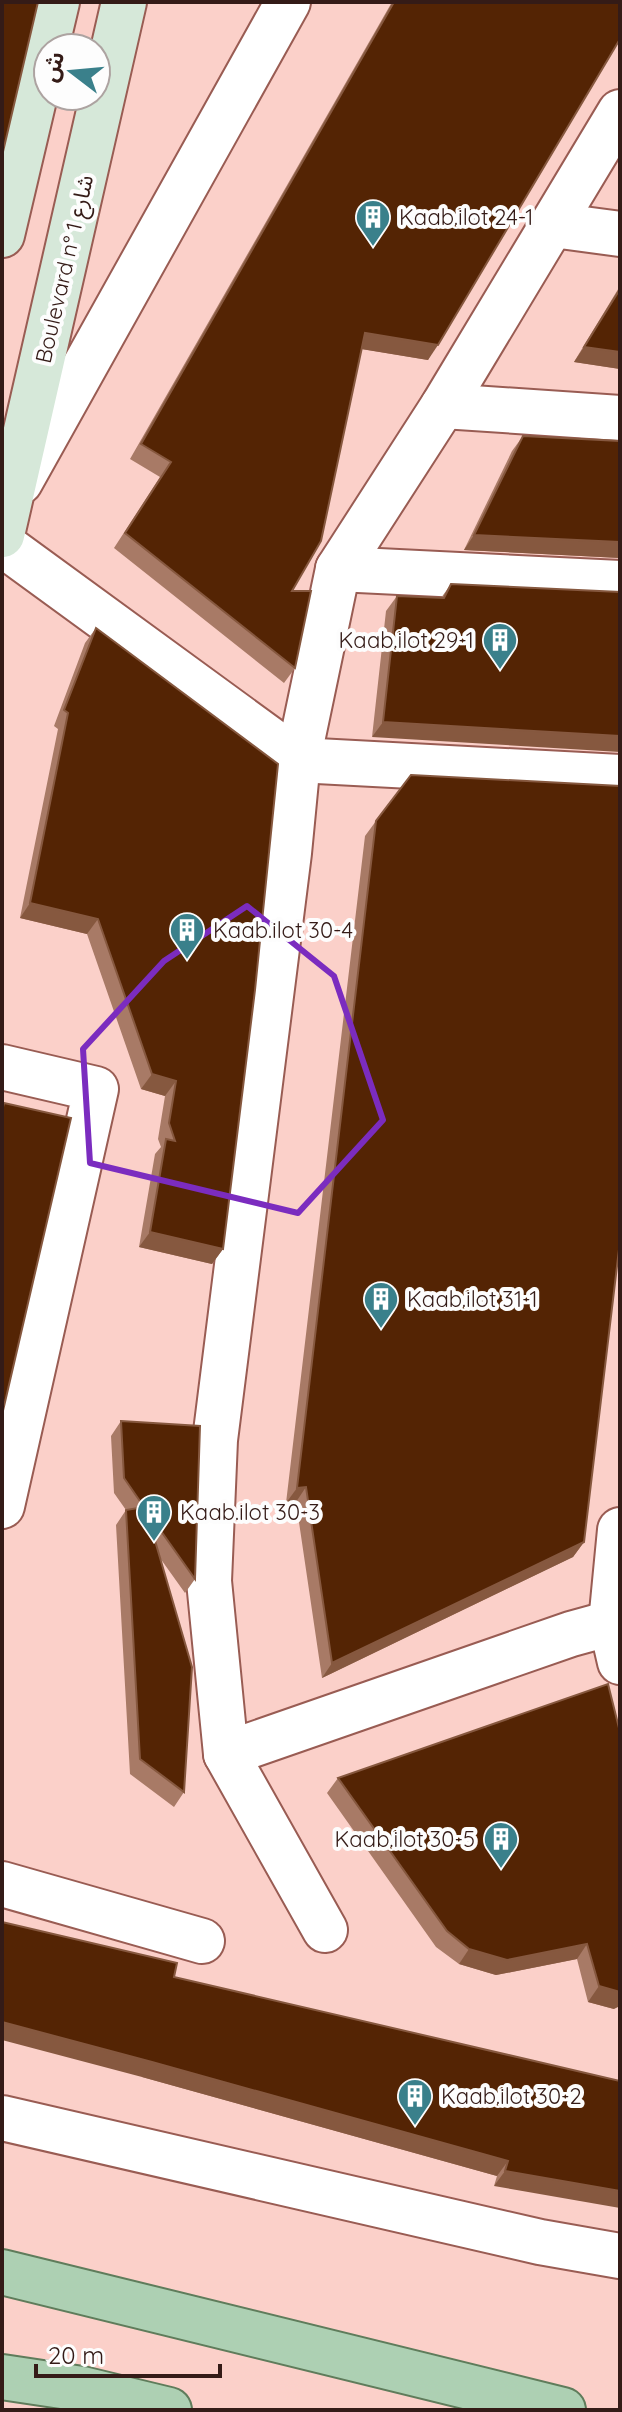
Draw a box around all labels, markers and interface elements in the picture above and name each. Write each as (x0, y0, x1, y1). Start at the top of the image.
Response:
north arrow (32, 32, 112, 112)
text: ش (35, 48, 70, 85)
street label: Boulevard n° شارع 1 (29, 172, 102, 367)
building icon: Kaab.ilot 24-1 (354, 198, 392, 248)
place label: Kaab.ilot 24-1 (399, 203, 533, 231)
building icon: Kaab.ilot 29-1 (481, 621, 519, 671)
place label: Kaab.ilot 29-1 (339, 626, 474, 654)
building icon: Kaab.ilot 30-4 (168, 911, 206, 961)
place label: Kaab.ilot 30-4 (213, 916, 353, 944)
building icon: Kaab.ilot 31-1 (362, 1280, 400, 1330)
place label: Kaab.ilot 31-1 (407, 1285, 538, 1313)
building icon: Kaab.ilot 30-3 (135, 1493, 173, 1543)
place label: Kaab.ilot 30-3 (180, 1498, 320, 1526)
building icon: Kaab.ilot 30-5 (482, 1820, 520, 1870)
place label: Kaab.ilot 30-5 (334, 1825, 475, 1853)
building icon: Kaab.ilot 30-2 (396, 2077, 434, 2127)
place label: Kaab.ilot 30-2 (441, 2082, 582, 2110)
scale bar (36, 2328, 220, 2378)
text: 20 m (48, 2340, 104, 2370)

